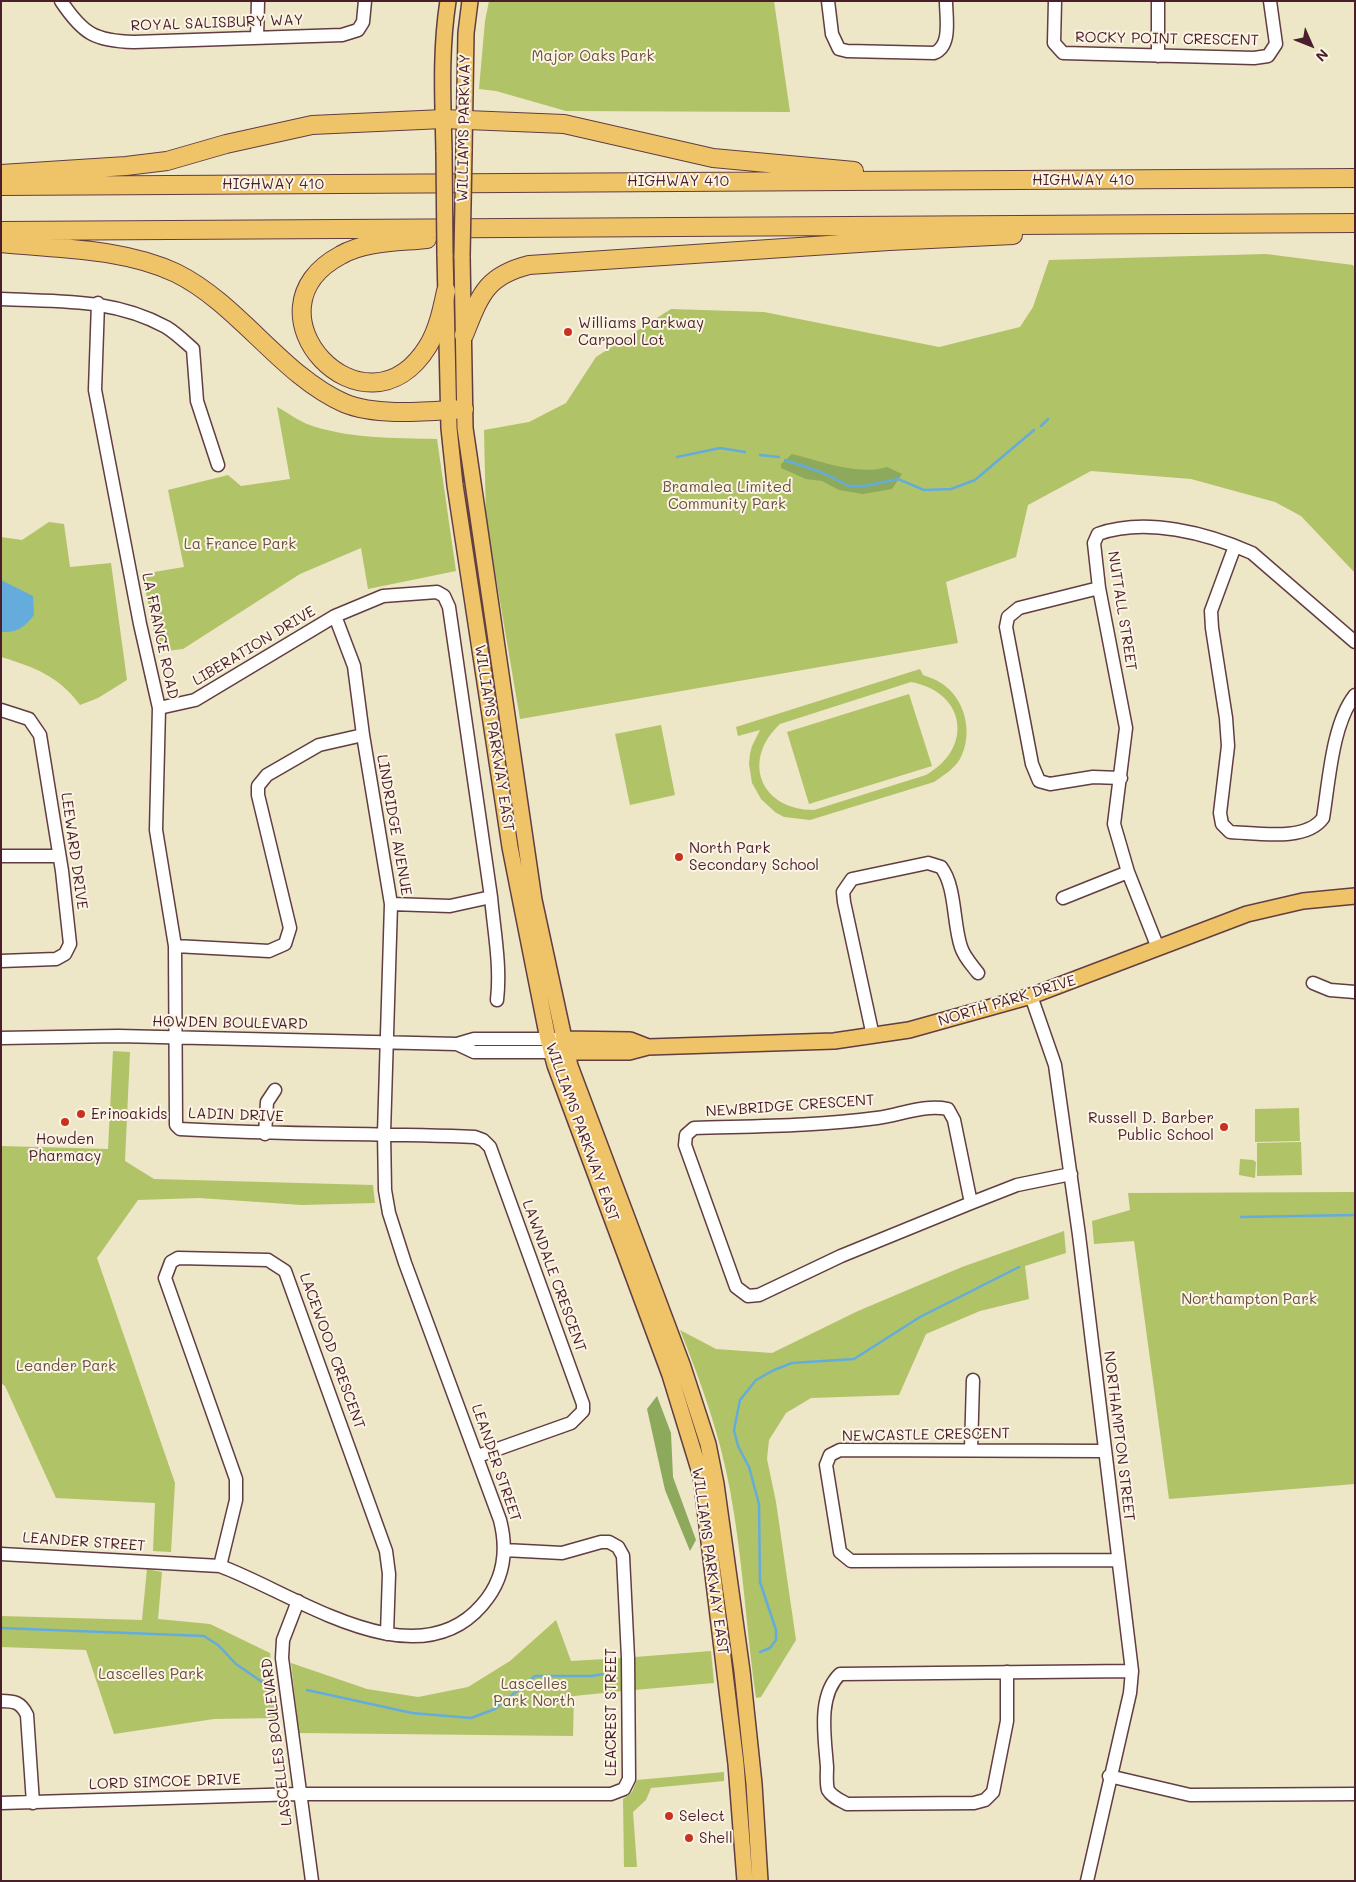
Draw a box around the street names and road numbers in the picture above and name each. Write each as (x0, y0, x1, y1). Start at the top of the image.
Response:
street label: ROYAL SALISBURY WAY (130, 11, 304, 35)
street label: ROCKY POINT CRESCENT (1075, 28, 1259, 50)
street label: WILLIAMS PARKWAY (454, 54, 474, 202)
street label: HIGHWAY 410 (1032, 171, 1134, 189)
street label: HIGHWAY 410 (627, 172, 729, 190)
street label: HIGHWAY 410 (222, 175, 324, 193)
street label: NUTTALL STREET (1104, 550, 1140, 672)
street label: LA FRANCE ROAD (138, 571, 182, 701)
street label: LIBERATION DRIVE (189, 602, 319, 690)
street label: WILLIAMS PARKWAY EAST (470, 643, 518, 833)
street label: LINDRIDGE AVENUE (373, 753, 415, 897)
street label: LEEWARD DRIVE (57, 791, 91, 911)
street label: NORTH PARK DRIVE (936, 971, 1078, 1031)
street label: HOWDEN BOULEVARD (152, 1013, 308, 1033)
street label: WILLIAMS PARKWAY EAST (541, 1040, 623, 1224)
street label: NEWBRIDGE CRESCENT (705, 1091, 875, 1121)
street label: LADIN DRIVE (188, 1104, 284, 1126)
street label: LAWNDALE CRESCENT (518, 1197, 590, 1355)
street label: LACEWOOD CRESCENT (295, 1270, 369, 1432)
street label: NORTHAMPTON STREET (1100, 1350, 1138, 1522)
street label: LEANDER STREET (467, 1402, 525, 1524)
street label: NEWCASTLE CRESCENT (842, 1425, 1010, 1445)
street label: WILLIAMS PARKWAY EAST (688, 1466, 732, 1656)
street label: LEANDER STREET (22, 1529, 146, 1555)
street label: LEACREST STREET (602, 1648, 620, 1776)
street label: LASCELLES BOULEVARD (258, 1657, 296, 1827)
street label: LORD SIMCOE DRIVE (89, 1770, 241, 1794)

